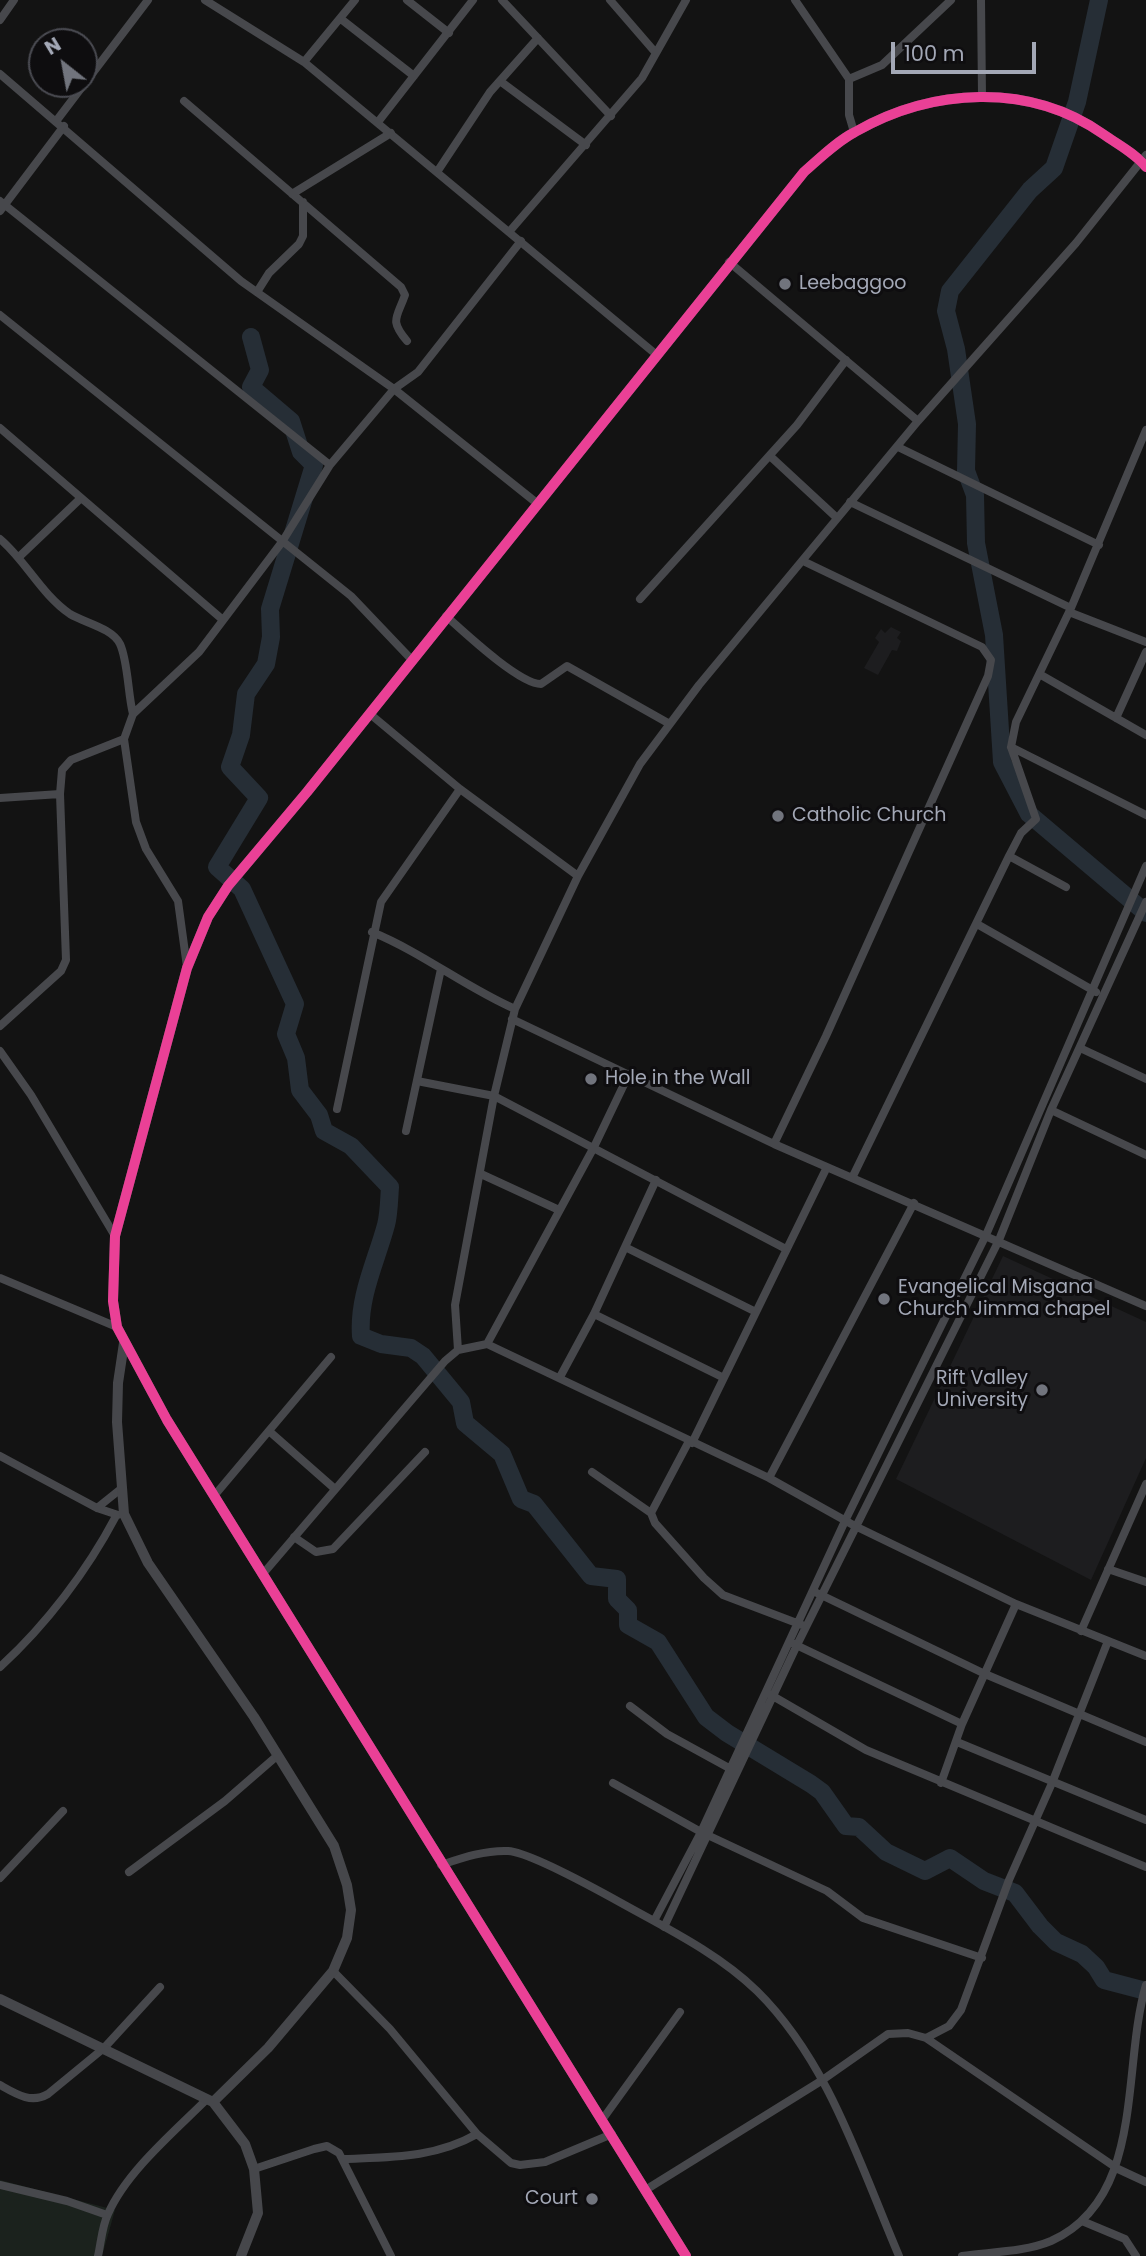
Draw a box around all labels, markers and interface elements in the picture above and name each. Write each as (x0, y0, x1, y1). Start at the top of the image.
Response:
north arrow (28, 28, 98, 98)
scale bar (894, 28, 1039, 72)
text: N (40, 31, 66, 62)
text: 100 m (904, 39, 964, 68)
place label: Leebaggoo (799, 273, 906, 295)
marker: Leebaggoo (777, 276, 793, 292)
place label: Catholic Church (792, 805, 946, 827)
marker: Catholic Church (770, 808, 786, 824)
place label: Hole in the Wall (605, 1068, 750, 1090)
marker: Hole in the Wall (583, 1071, 599, 1087)
place label: Evangelical Misgana Church Jimma chapel (898, 1277, 1110, 1321)
marker: Evangelical Misgana Church Jimma chapel (876, 1291, 892, 1307)
place label: Rift Valley University (936, 1368, 1028, 1412)
marker: Rift Valley University (1034, 1382, 1050, 1398)
place label: Court (525, 2188, 578, 2210)
marker: Court (584, 2191, 600, 2207)

